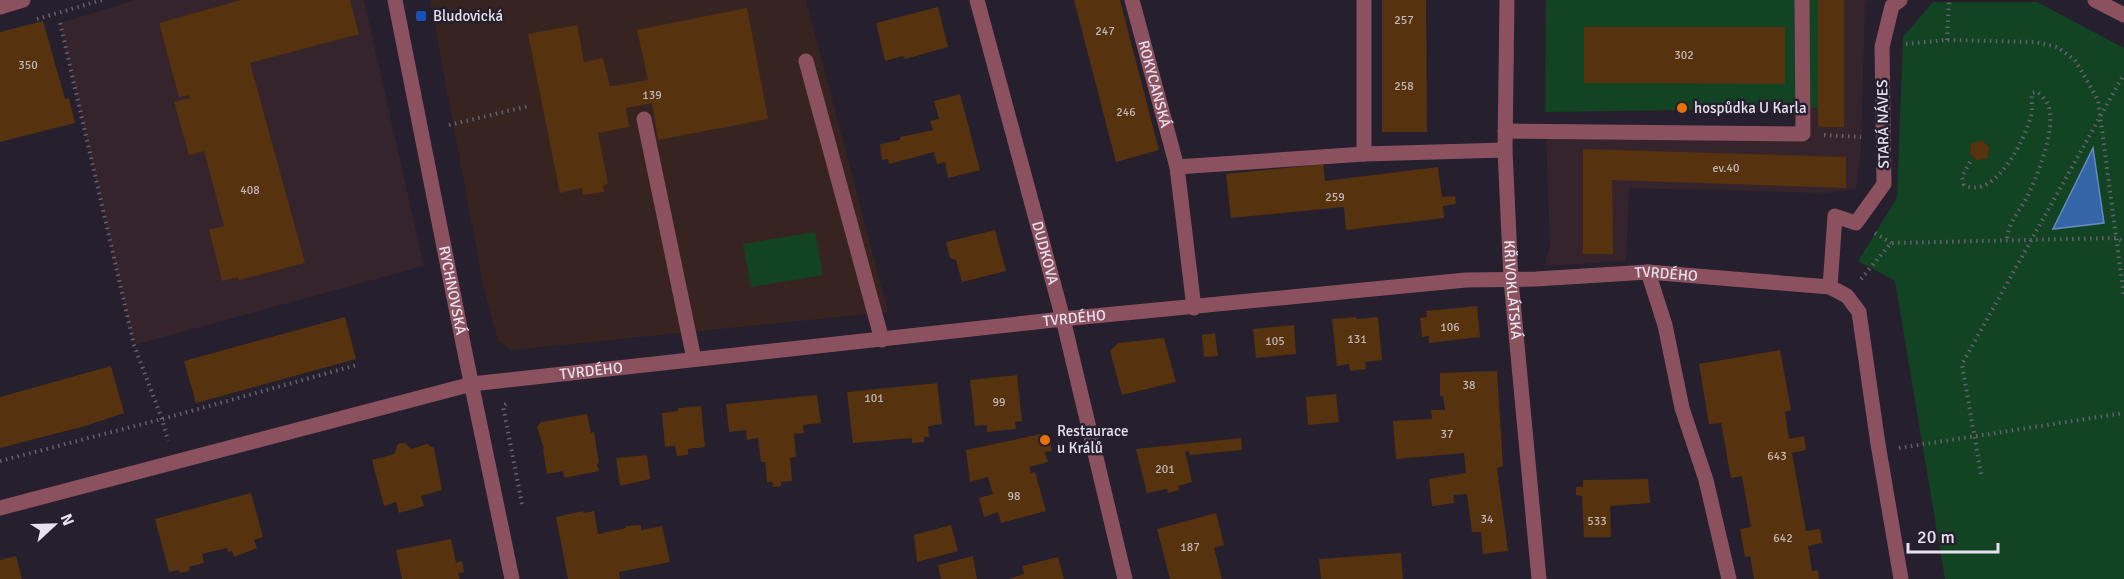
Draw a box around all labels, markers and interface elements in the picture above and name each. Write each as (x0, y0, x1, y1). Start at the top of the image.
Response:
place label: Bludovická (433, 7, 503, 25)
marker: Bludovická (414, 9, 428, 23)
house number: 257 (1394, 13, 1414, 28)
house number: 247 (1095, 24, 1115, 39)
street label: ROKYCANSKÁ (1134, 38, 1176, 130)
house number: 302 (1674, 48, 1694, 63)
house number: 350 (18, 58, 38, 73)
house number: 258 (1394, 79, 1414, 94)
street label: STARÁ NÁVES (1872, 79, 1893, 169)
house number: 139 (642, 88, 662, 103)
place label: hospůdka U Karla (1694, 99, 1807, 117)
marker: hospůdka U Karla (1675, 101, 1689, 115)
house number: 246 (1116, 105, 1136, 120)
house number: ev.40 (1713, 161, 1739, 176)
house number: 408 (240, 183, 260, 198)
house number: 259 (1325, 190, 1345, 205)
street label: DUDKOVA (1028, 219, 1062, 287)
street label: KŘIVOKLÁTSKÁ (1500, 240, 1527, 340)
street label: RYCHNOVSKÁ (435, 244, 471, 336)
street label: TVRDÉHO (1634, 263, 1699, 285)
street label: TVRDÉHO (1042, 306, 1107, 330)
house number: 106 (1440, 320, 1460, 335)
house number: 131 (1347, 332, 1367, 347)
house number: 105 (1265, 334, 1285, 349)
street label: TVRDÉHO (559, 358, 624, 383)
house number: 38 (1463, 378, 1475, 393)
house number: 101 (864, 391, 884, 406)
house number: 99 (993, 395, 1005, 410)
place label: Restaurace u Králů (1057, 422, 1128, 457)
house number: 37 (1441, 427, 1453, 442)
marker: Restaurace u Králů (1038, 433, 1052, 447)
house number: 643 (1767, 449, 1787, 464)
house number: 201 (1155, 462, 1175, 477)
house number: 98 (1008, 489, 1020, 504)
north arrow (24, 495, 84, 555)
text: N (56, 511, 78, 529)
house number: 34 (1481, 512, 1494, 527)
house number: 533 (1587, 514, 1607, 529)
scale bar (1908, 516, 1998, 554)
text: 20 m (1917, 526, 1955, 548)
house number: 642 (1773, 531, 1793, 546)
house number: 187 (1180, 540, 1200, 555)

